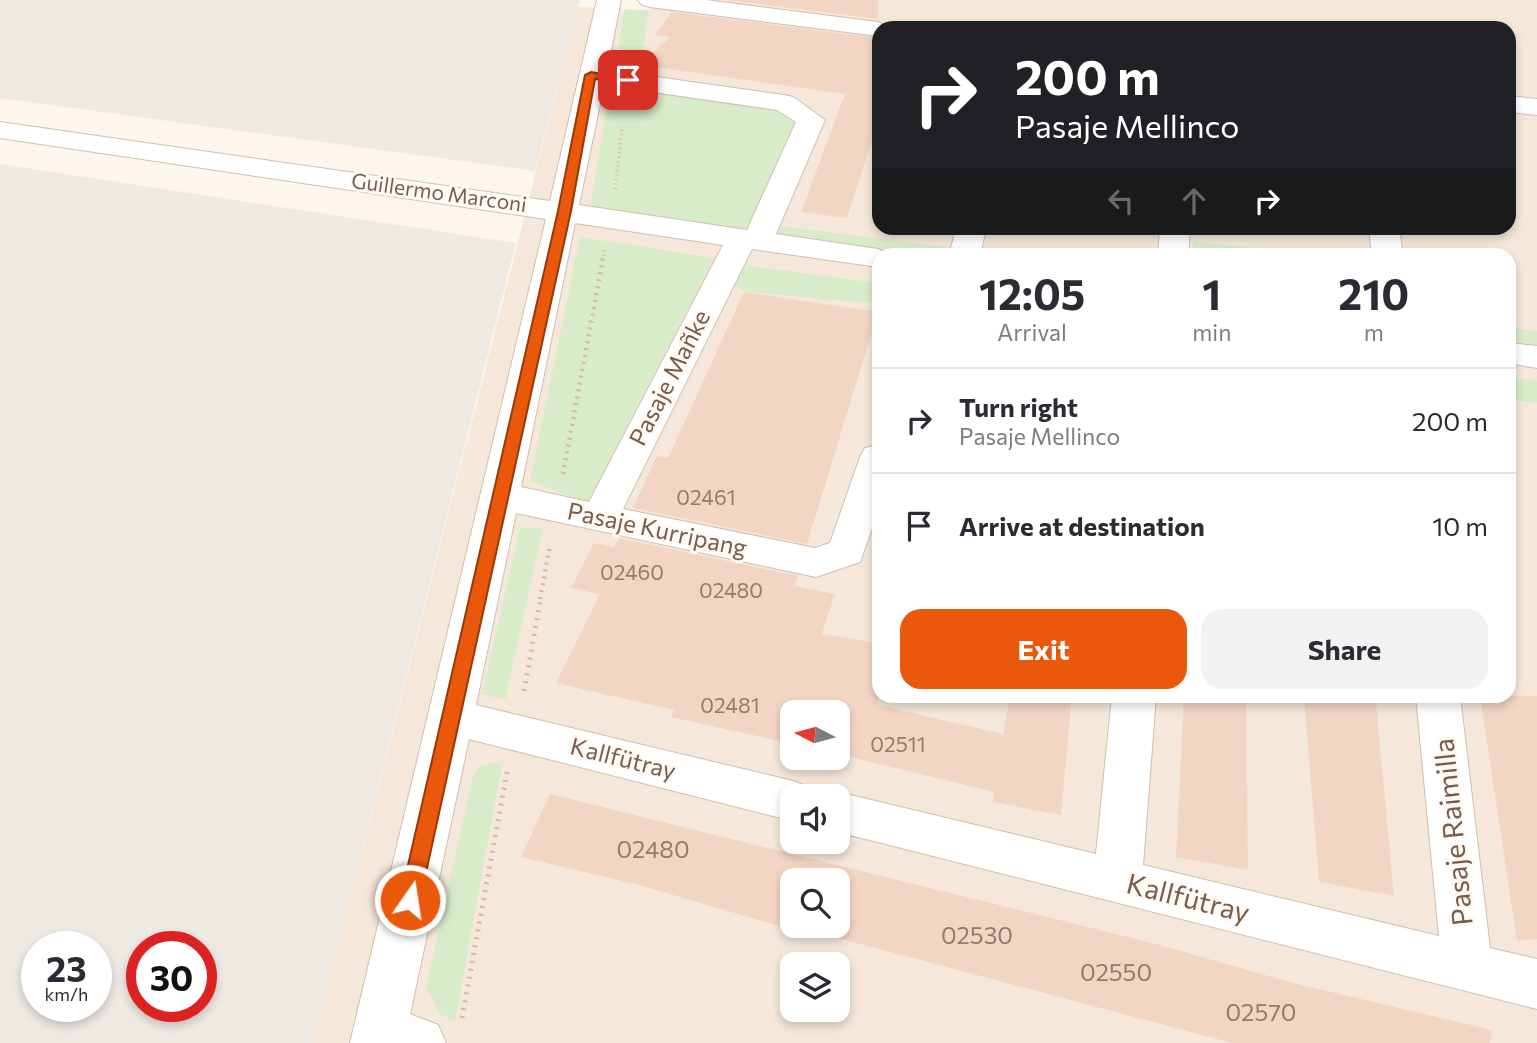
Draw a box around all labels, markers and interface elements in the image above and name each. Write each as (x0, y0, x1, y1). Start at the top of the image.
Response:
text: 200 m (1015, 45, 1160, 105)
icon: right (900, 49, 991, 140)
pin (598, 50, 658, 110)
icon: arrive (609, 61, 647, 99)
text: Pasaje Mellinco (1015, 105, 1239, 145)
street label: Guillermo Marconi (350, 167, 529, 216)
icon: left (1102, 182, 1140, 220)
icon: ahead (1175, 182, 1213, 220)
icon: right (1248, 182, 1286, 220)
text: 12:05 (979, 267, 1085, 319)
text: 1 (1202, 267, 1221, 319)
text: 210 (1338, 267, 1409, 319)
street label: Pasaje Mañke (622, 305, 715, 450)
text: Arrival (997, 318, 1067, 346)
text: min (1192, 318, 1231, 346)
text: m (1364, 318, 1384, 346)
text: Turn right (959, 391, 1078, 422)
icon: right (900, 402, 938, 440)
text: 200 m (1412, 405, 1488, 436)
text: Pasaje Mellinco (959, 422, 1120, 450)
house number: 02461 (676, 484, 736, 509)
street label: Pasaje Kurripang (565, 495, 750, 562)
icon: arrive (900, 507, 938, 545)
text: Arrive at destination (959, 510, 1205, 541)
text: 10 m (1432, 510, 1488, 541)
house number: 02460 (600, 559, 664, 584)
house number: 02480 (699, 577, 763, 602)
button: Exit (900, 609, 1187, 689)
button: Share (1201, 609, 1488, 689)
house number: 02481 (700, 692, 760, 717)
north arrow (780, 700, 850, 770)
map controls (780, 700, 850, 1022)
street label: Kallfütray (568, 730, 679, 785)
house number: 02511 (870, 731, 926, 756)
street label: Pasaje Raimilla (1425, 737, 1479, 927)
button: sound (780, 784, 850, 854)
house number: 02480 (616, 834, 690, 863)
position arrow (373, 863, 447, 937)
street label: Kallfütray (1123, 865, 1253, 929)
button: search (780, 868, 850, 938)
house number: 02530 (941, 920, 1013, 949)
speed limit sign: 30 (126, 931, 217, 1022)
text: 23 (46, 946, 87, 989)
button: layers (780, 952, 850, 1022)
house number: 02550 (1080, 957, 1152, 986)
text: km/h (45, 983, 88, 1005)
house number: 02570 (1226, 997, 1296, 1026)

